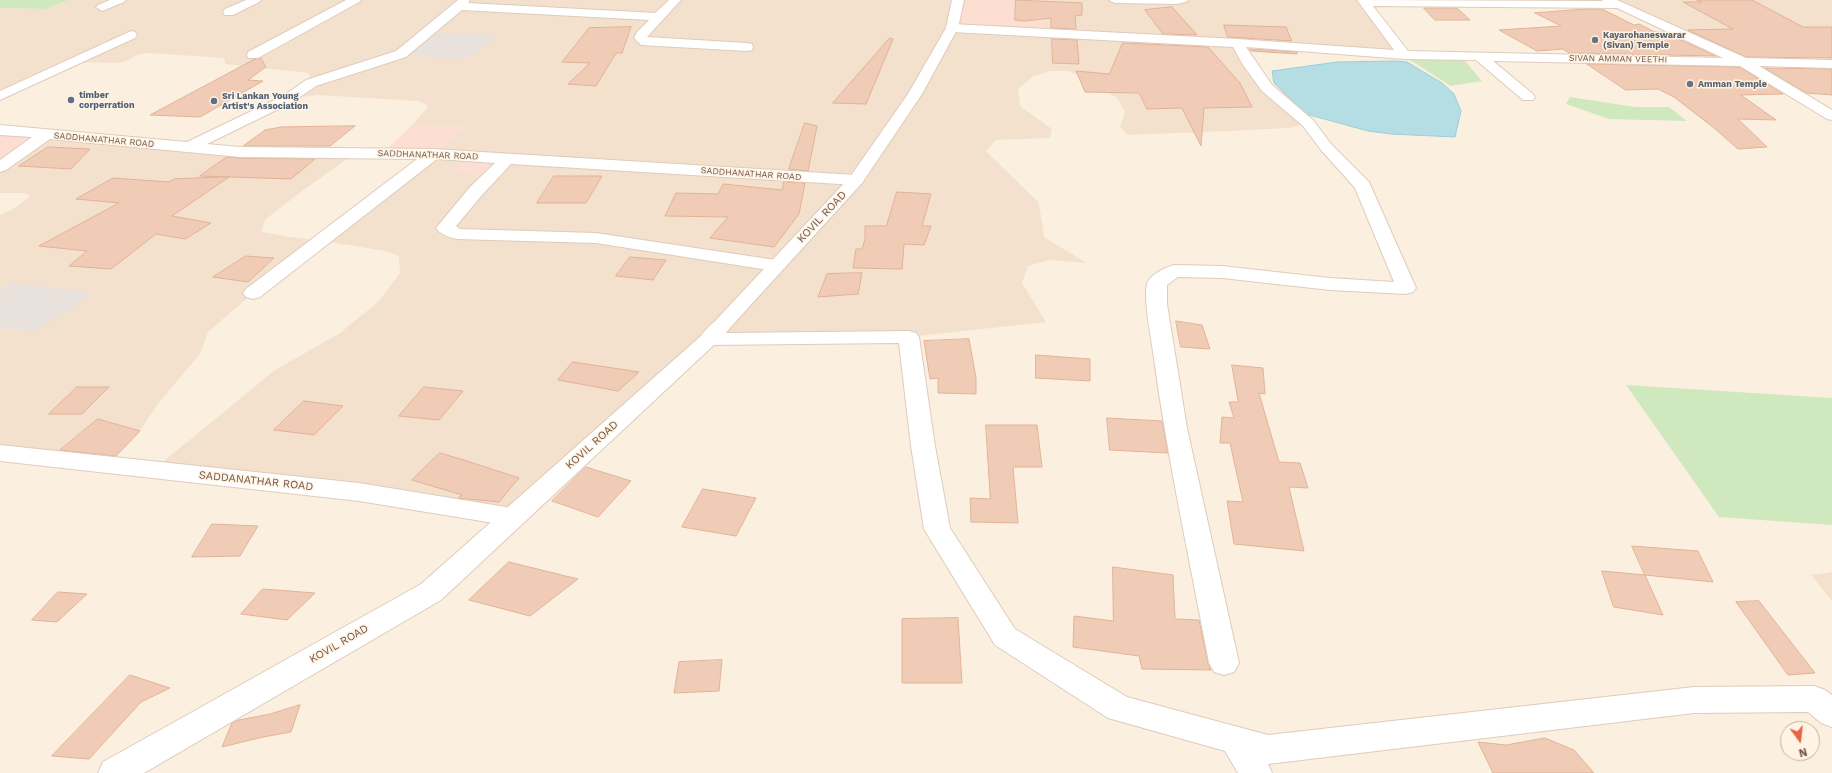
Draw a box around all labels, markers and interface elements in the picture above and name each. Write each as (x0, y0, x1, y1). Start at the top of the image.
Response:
place label: Kayarohaneswarar (Sivan) Temple (1603, 30, 1686, 51)
marker: Kayarohaneswarar (Sivan) Temple (1590, 35, 1600, 45)
street label: SIVAN AMMAN VEETHI (1569, 53, 1667, 65)
marker: Amman Temple (1685, 79, 1695, 89)
place label: Amman Temple (1698, 79, 1767, 89)
place label: timber corperration (79, 90, 134, 111)
place label: Sri Lankan Young Artist's Association (222, 91, 308, 112)
marker: timber corperration (66, 95, 76, 105)
marker: Sri Lankan Young Artist's Association (209, 96, 219, 106)
street label: SADDHANATHAR ROAD (53, 130, 155, 150)
street label: SADDHANATHAR ROAD (377, 148, 479, 162)
street label: SADDHANATHAR ROAD (700, 165, 802, 183)
street label: KOVIL ROAD (795, 188, 849, 246)
street label: KOVIL ROAD (563, 418, 621, 472)
street label: SADDANATHAR ROAD (198, 468, 314, 494)
street label: KOVIL ROAD (307, 622, 371, 666)
north arrow (1780, 721, 1820, 761)
text: N (1797, 745, 1809, 759)

